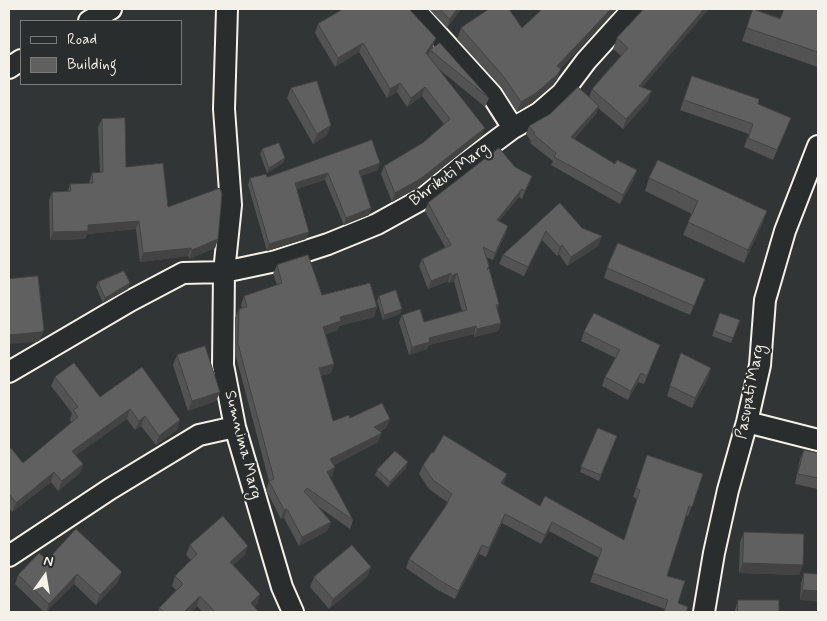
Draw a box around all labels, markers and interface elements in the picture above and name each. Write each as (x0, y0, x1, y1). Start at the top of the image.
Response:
legend (20, 20, 182, 85)
text: Road (67, 30, 97, 50)
text: Building (67, 55, 117, 75)
street label: Bhrikuti Marg (406, 139, 494, 211)
street label: Pasupati Marg (732, 343, 770, 441)
street label: Sumnima Marg (219, 389, 265, 501)
north arrow (20, 551, 70, 601)
text: N (42, 552, 55, 571)

